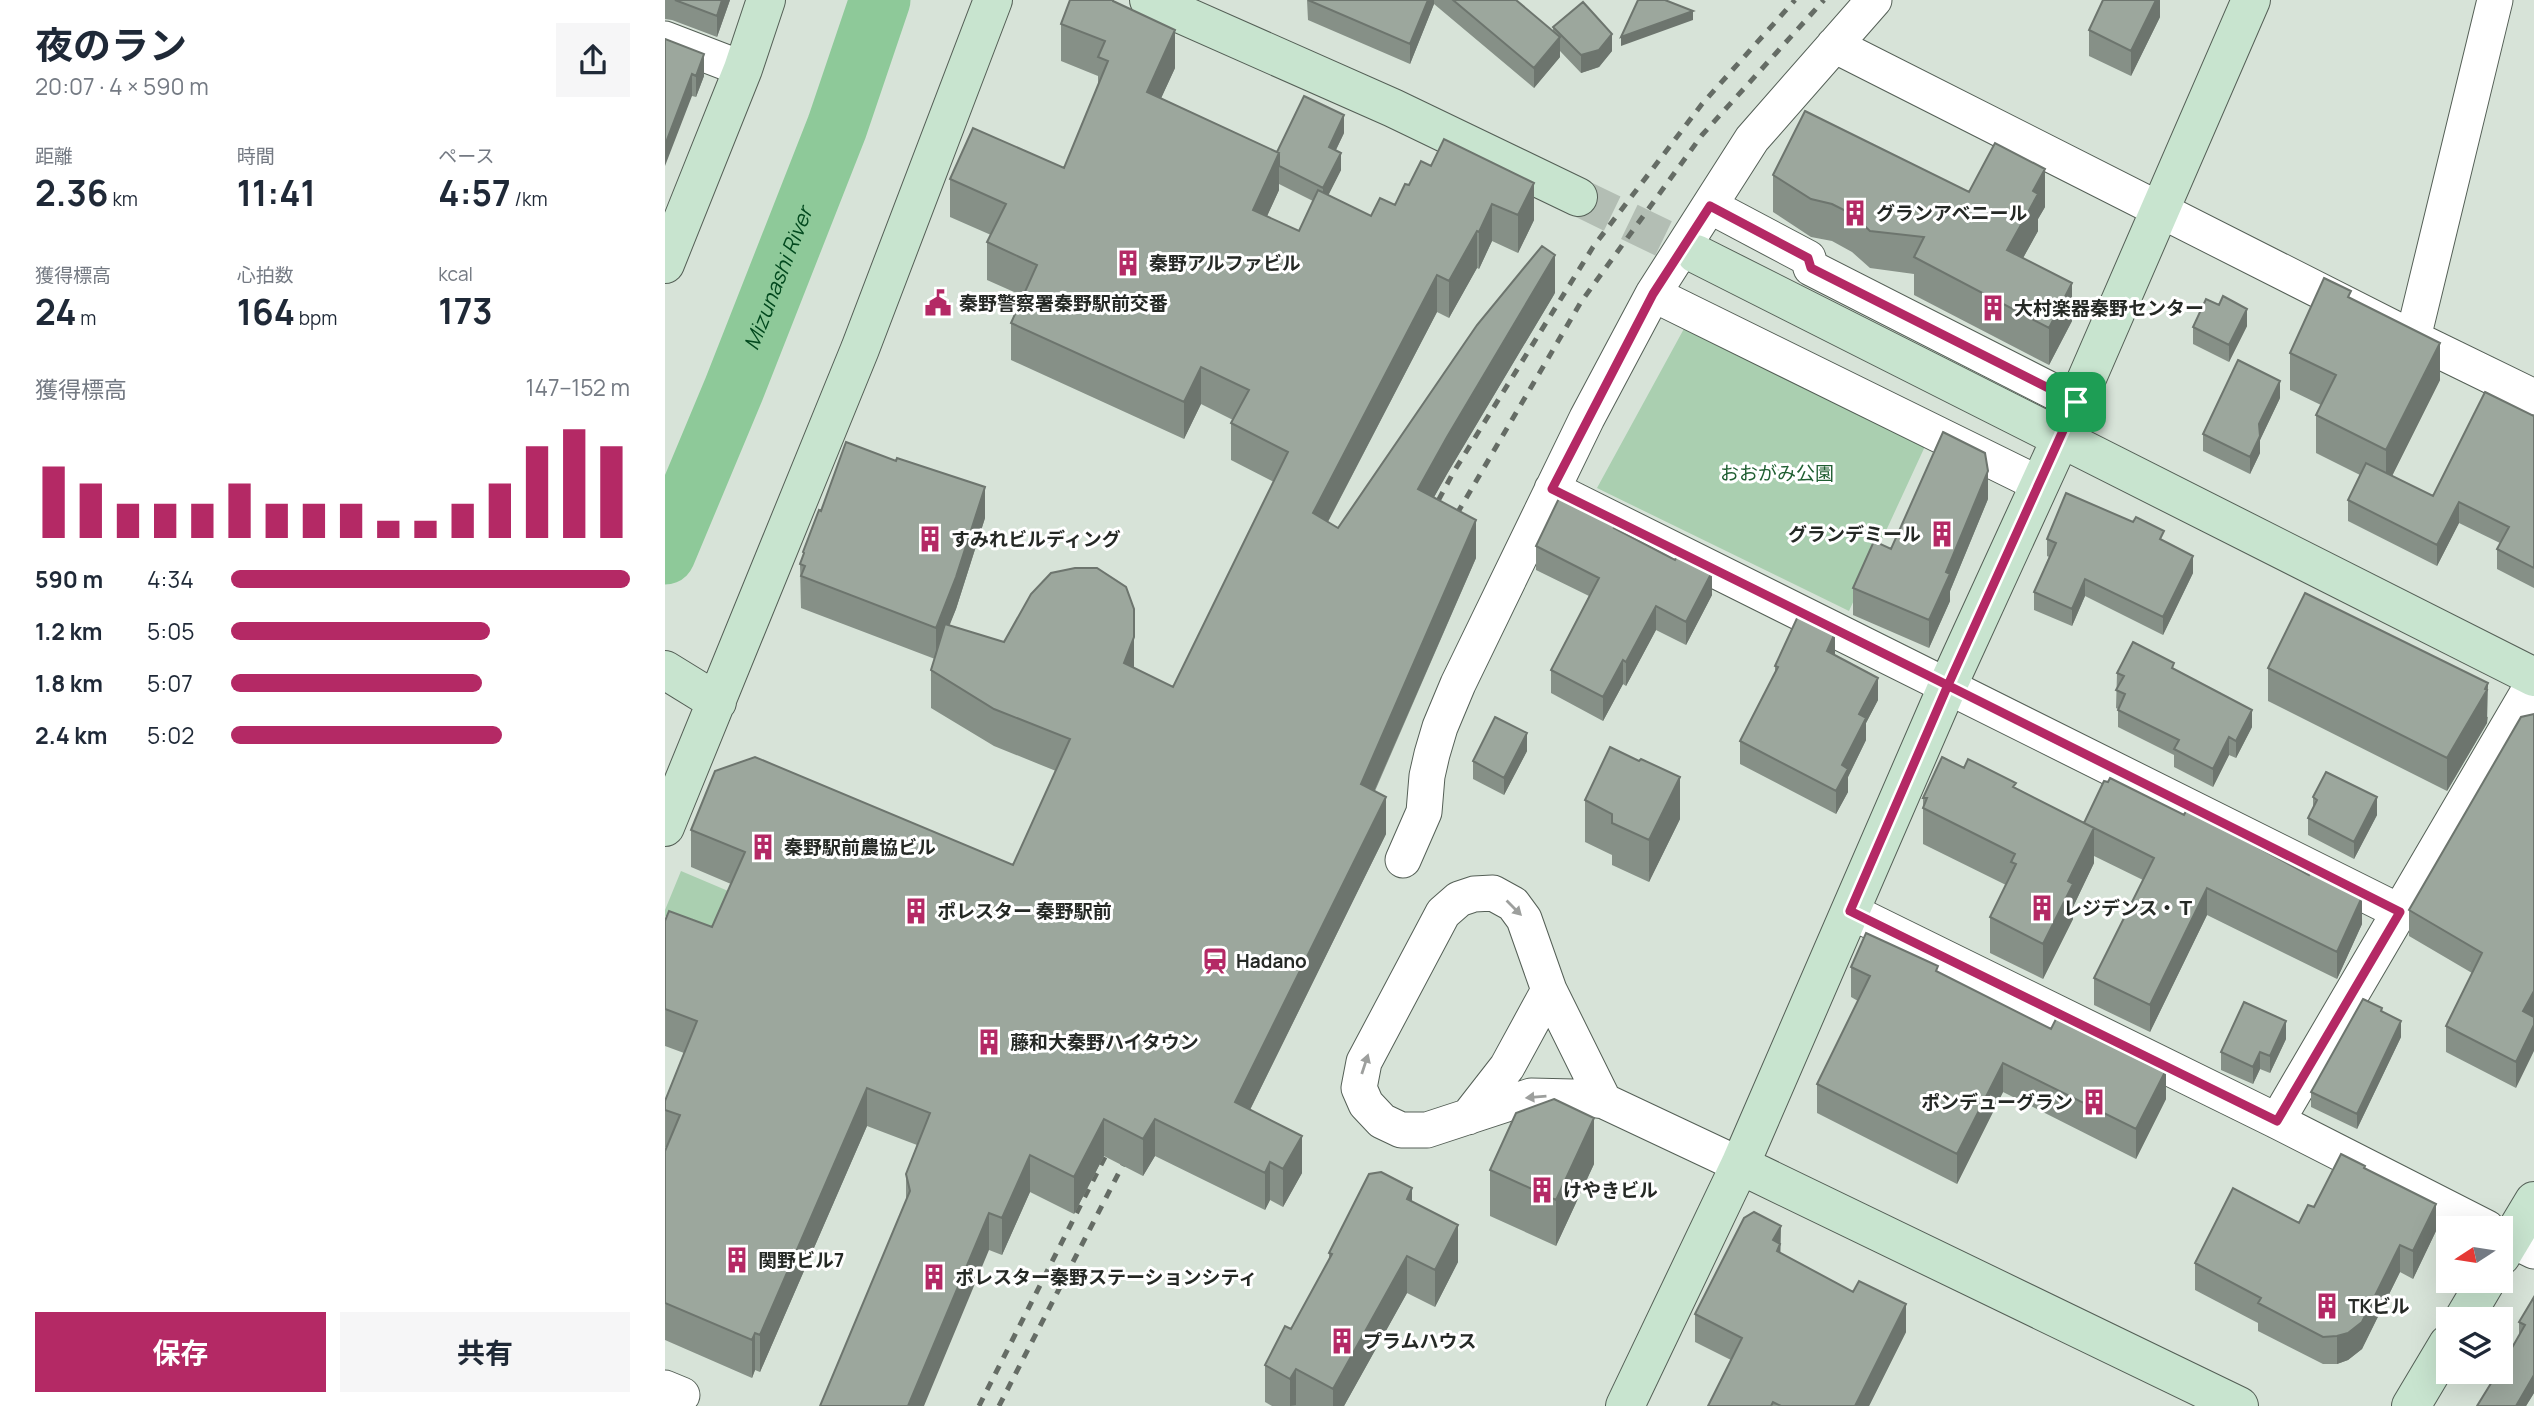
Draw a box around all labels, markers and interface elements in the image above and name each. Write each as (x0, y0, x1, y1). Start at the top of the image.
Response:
text: 夜のラン (35, 18, 187, 70)
button: share (556, 23, 630, 97)
text: 20:07 · 4 × 590 m (35, 70, 209, 102)
text: 距離 (35, 143, 73, 169)
text: 時間 (237, 143, 275, 169)
text: ペース (438, 143, 494, 169)
text: 2.36 (35, 169, 109, 217)
text: 11:41 (237, 169, 316, 217)
text: 4:57 (438, 169, 511, 217)
text: km (109, 186, 138, 212)
text: /km (511, 186, 548, 212)
building icon: グランアベニール (1840, 198, 1870, 228)
water label: Mizunashi River (737, 200, 819, 354)
place label: グランアベニール (1876, 200, 2028, 226)
building icon: 秦野アルファビル (1113, 248, 1143, 278)
place label: 秦野アルファビル (1149, 250, 1301, 276)
text: kcal (438, 261, 473, 287)
text: 獲得標高 (35, 262, 111, 288)
text: 心拍数 (237, 262, 294, 288)
text: 173 (438, 287, 493, 335)
text: 24 (35, 288, 76, 336)
text: 164 (237, 288, 295, 336)
public building icon: 秦野警察署秦野駅前交番 (923, 288, 953, 318)
place label: 秦野警察署秦野駅前交番 (959, 290, 1168, 316)
building icon: 大村楽器秦野センター (1978, 293, 2008, 323)
place label: 大村楽器秦野センター (2014, 295, 2204, 321)
text: m (76, 305, 96, 331)
text: bpm (295, 305, 337, 331)
text: 147–152 m (525, 371, 630, 403)
pin (2046, 372, 2106, 432)
text: 獲得標高 (35, 373, 127, 405)
icon: arrive (2057, 383, 2095, 421)
park label: おおがみ公園 (1720, 460, 1834, 486)
building icon: グランデミール (1927, 519, 1957, 549)
place label: グランデミール (1788, 521, 1921, 547)
building icon: すみれビルディング (915, 524, 945, 554)
place label: すみれビルディング (951, 526, 1121, 552)
text: 590 m (35, 563, 103, 595)
text: 4:34 (147, 563, 194, 595)
text: 1.2 km (35, 615, 102, 647)
text: 5:05 (147, 615, 194, 647)
text: 1.8 km (35, 667, 103, 699)
text: 5:07 (147, 667, 193, 699)
text: 2.4 km (35, 719, 107, 751)
text: 5:02 (147, 719, 194, 751)
building icon: 秦野駅前農協ビル (748, 832, 778, 862)
place label: 秦野駅前農協ビル (784, 834, 936, 860)
building icon: レジデンス・Ｔ (2027, 893, 2057, 923)
place label: レジデンス・Ｔ (2063, 895, 2196, 921)
building icon: ポレスター 秦野駅前 (901, 896, 931, 926)
place label: ポレスター 秦野駅前 (937, 898, 1112, 924)
one-way arrow (1505, 900, 1522, 916)
station icon: Hadano (1200, 946, 1230, 976)
place label: Hadano (1236, 948, 1307, 974)
building icon: 藤和大秦野ハイタウン (974, 1027, 1004, 1057)
place label: 藤和大秦野ハイタウン (1010, 1029, 1199, 1055)
one-way arrow (1360, 1053, 1371, 1074)
building icon: ポンデューグラン (2079, 1087, 2109, 1117)
place label: ポンデューグラン (1921, 1089, 2073, 1115)
one-way arrow (1525, 1092, 1547, 1103)
building icon: けやきビル (1527, 1175, 1557, 1205)
place label: けやきビル (1563, 1177, 1658, 1203)
north arrow (2436, 1216, 2513, 1293)
map controls (2436, 1216, 2513, 1384)
building icon: 関野ビル7 (722, 1245, 752, 1275)
place label: 関野ビル7 (758, 1247, 844, 1273)
building icon: ポレスター秦野ステーションシティ (919, 1262, 949, 1292)
place label: ポレスター秦野ステーションシティ (955, 1264, 1257, 1290)
building icon: TKビル (2312, 1291, 2342, 1321)
place label: TKビル (2348, 1293, 2410, 1319)
button: layers (2436, 1307, 2513, 1384)
button: 保存 (35, 1312, 326, 1392)
button: 共有 (340, 1312, 630, 1392)
building icon: プラムハウス (1327, 1326, 1357, 1356)
place label: プラムハウス (1363, 1328, 1476, 1354)

